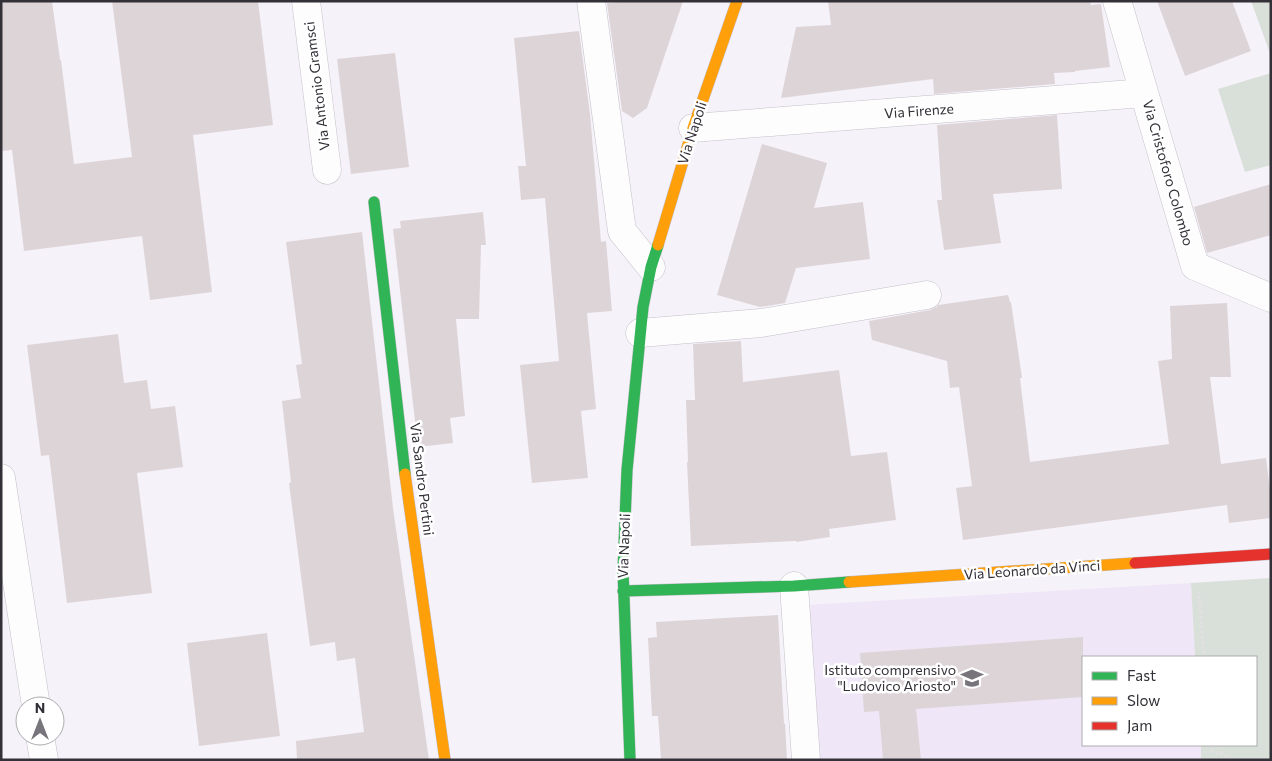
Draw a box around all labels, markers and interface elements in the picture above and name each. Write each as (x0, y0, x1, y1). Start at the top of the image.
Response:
street label: Via Antonio Gramsci (300, 21, 333, 151)
street label: Via Cristoforo Colombo (1140, 98, 1197, 248)
street label: Via Napoli (673, 99, 710, 166)
street label: Via Firenze (883, 100, 954, 121)
street label: Via Sandro Pertini (407, 421, 438, 536)
street label: Via Napoli (614, 513, 633, 579)
street label: Via Leonardo da Vinci (963, 556, 1101, 583)
legend (1082, 656, 1257, 746)
place label: Istituto comprensivo "Ludovico Ariosto" (824, 661, 956, 694)
school or university icon: Istituto comprensivo "Ludovico Ariosto" (959, 665, 985, 691)
text: Fast (1127, 666, 1156, 684)
text: Slow (1127, 691, 1160, 709)
north arrow (15, 696, 65, 746)
text: N (35, 699, 45, 716)
text: Jam (1127, 716, 1152, 734)

